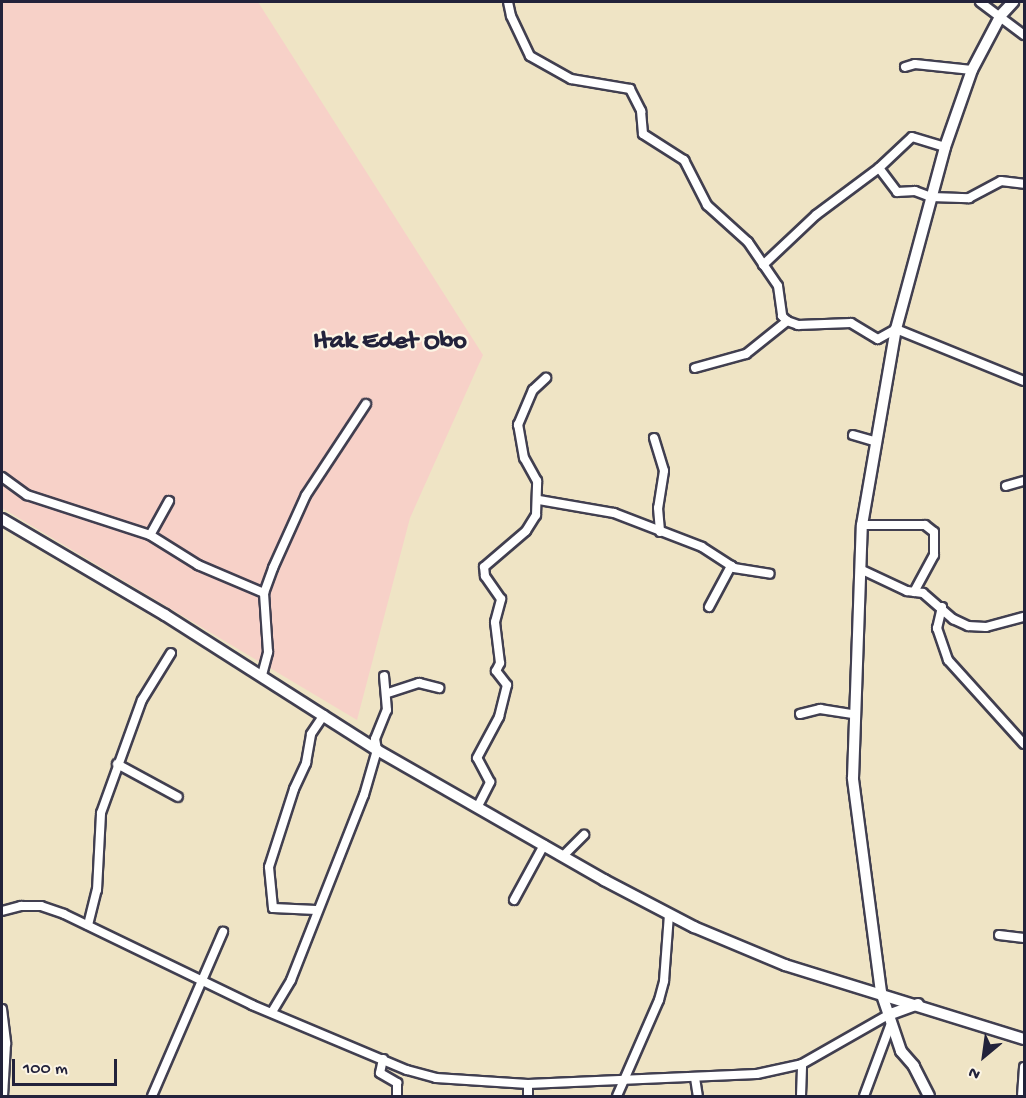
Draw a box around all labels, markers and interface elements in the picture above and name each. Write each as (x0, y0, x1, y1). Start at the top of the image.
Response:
district label: Itak Edet Obo (313, 327, 467, 359)
north arrow (954, 1026, 1014, 1086)
scale bar (15, 1047, 120, 1085)
text: 100 m (23, 1059, 68, 1080)
text: N (966, 1061, 984, 1083)

